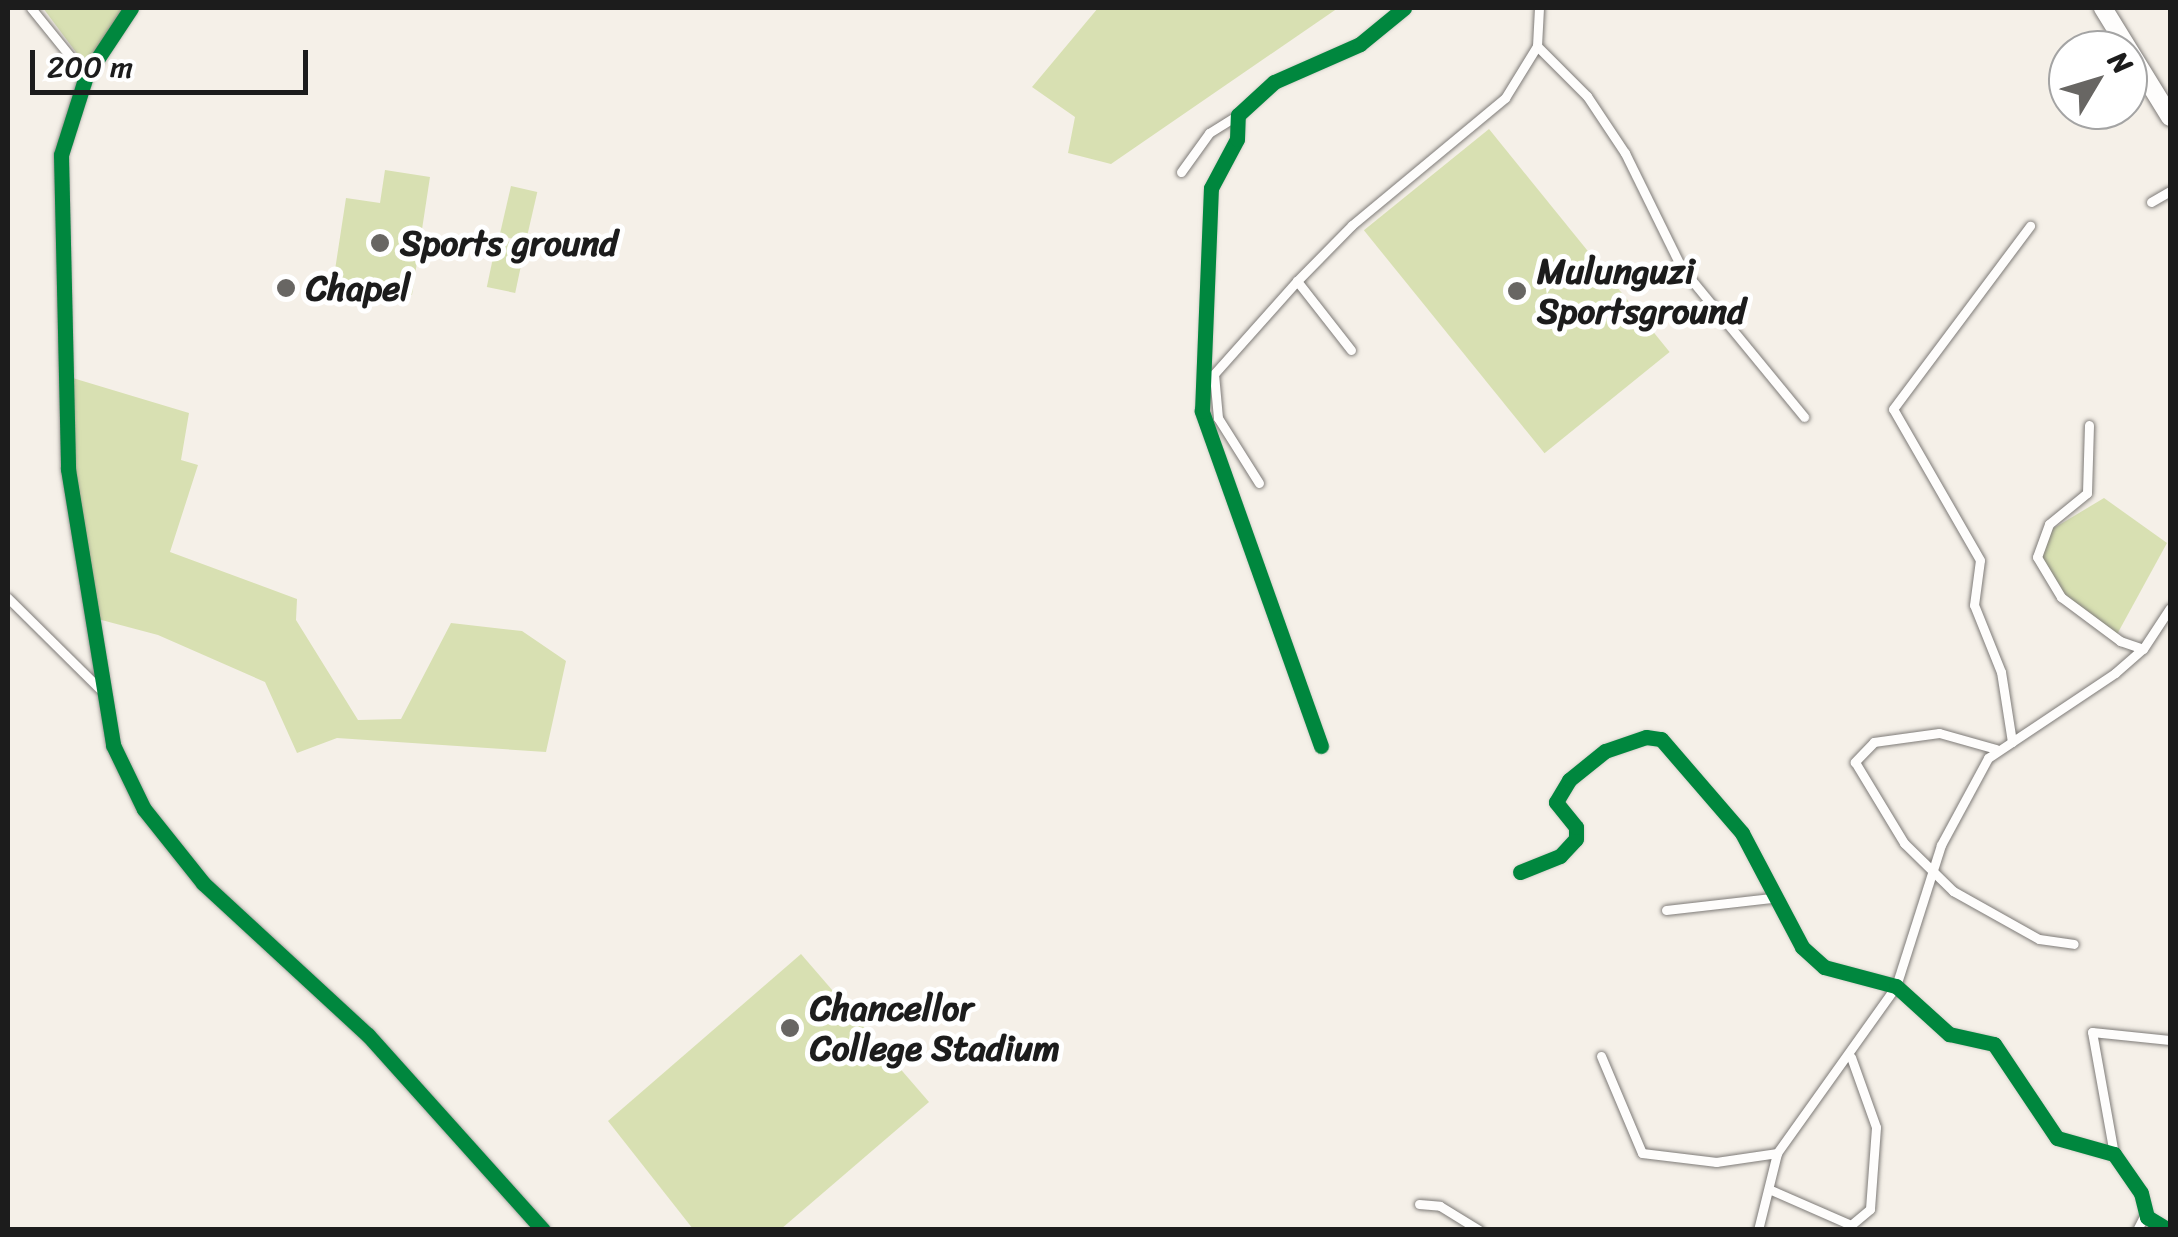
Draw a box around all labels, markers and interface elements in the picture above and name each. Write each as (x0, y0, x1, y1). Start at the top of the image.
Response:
scale bar (35, 30, 312, 92)
north arrow (2048, 30, 2148, 130)
text: 200 m (47, 40, 133, 94)
text: N (2095, 40, 2146, 85)
place label: Sports ground (400, 222, 618, 264)
marker: Sports ground (369, 232, 391, 254)
place label: Mulunguzi Sportsground (1537, 250, 1746, 332)
place label: Chapel (306, 267, 410, 309)
marker: Chapel (275, 277, 297, 299)
marker: Mulunguzi Sportsground (1506, 280, 1528, 302)
place label: Chancellor College Stadium (810, 987, 1060, 1069)
marker: Chancellor College Stadium (779, 1017, 801, 1039)

